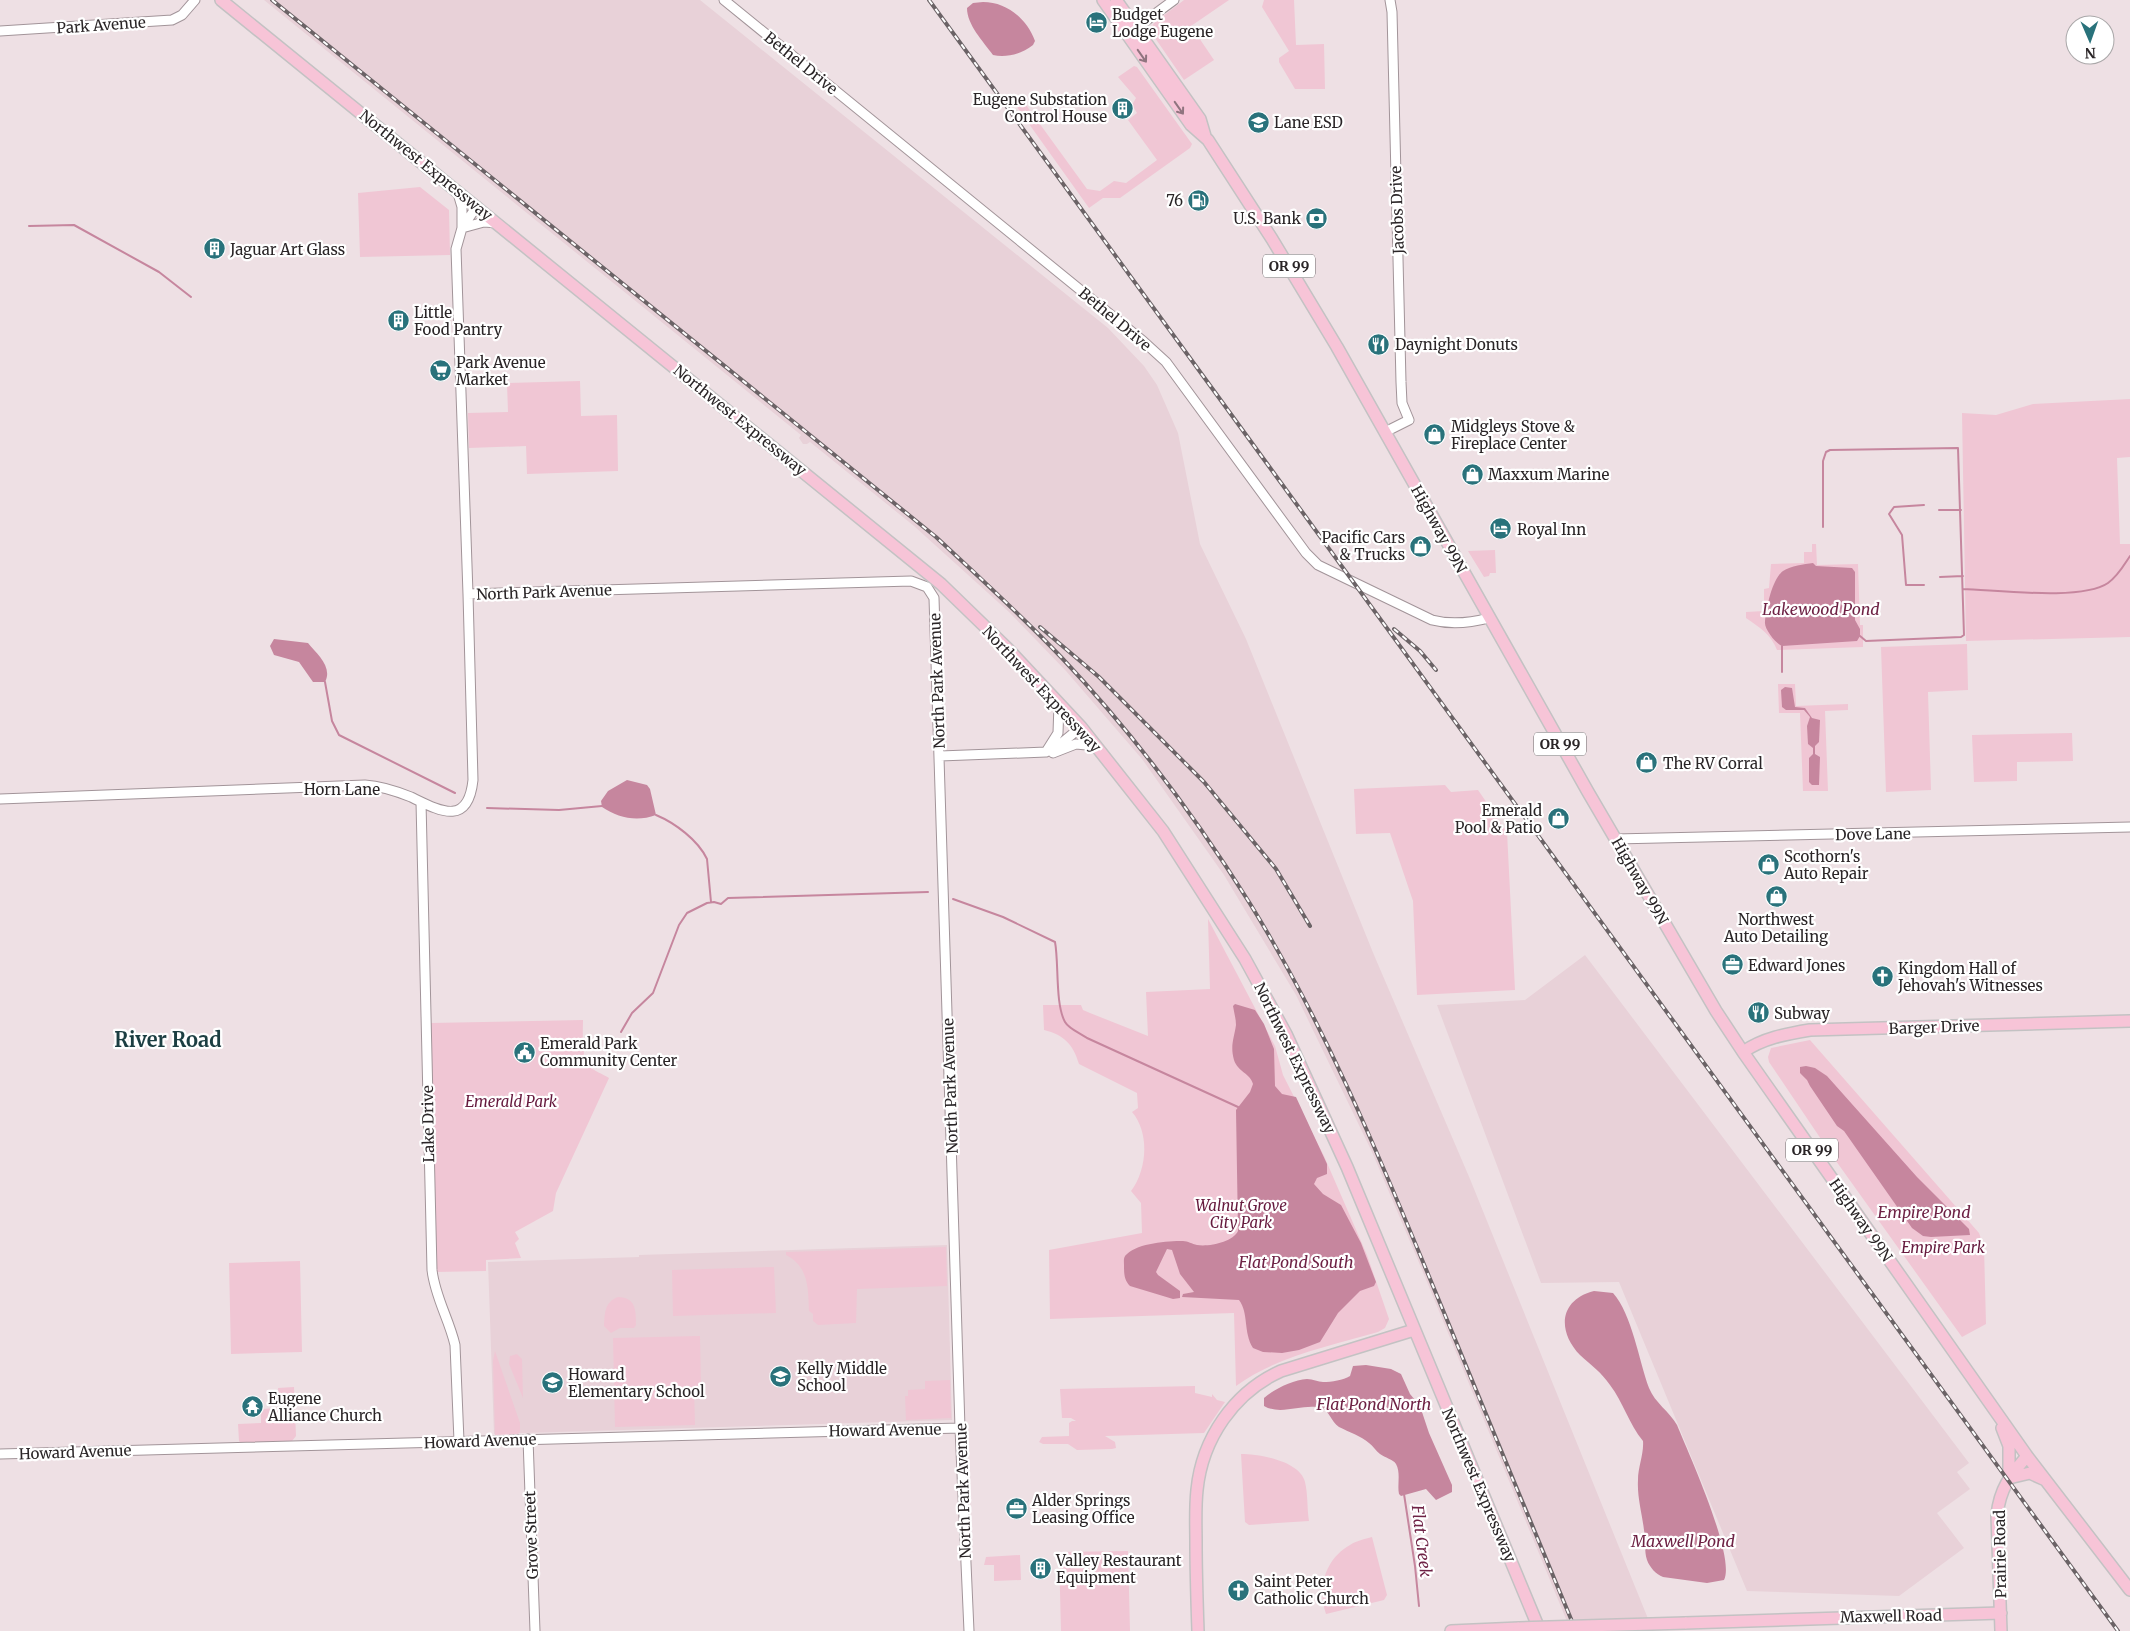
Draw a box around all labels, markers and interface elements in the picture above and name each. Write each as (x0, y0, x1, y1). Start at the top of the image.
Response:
place label: Budget Lodge Eugene (1112, 5, 1213, 41)
hotel icon: Budget Lodge Eugene (1084, 11, 1108, 35)
street label: Park Avenue (56, 12, 146, 38)
north arrow (2065, 15, 2115, 65)
street label: Bethel Drive (760, 28, 842, 98)
text: N (2085, 44, 2096, 62)
one-way arrow (1137, 49, 1147, 63)
place label: Eugene Substation Control House (973, 90, 1107, 126)
building icon: Eugene Substation Control House (1111, 96, 1135, 120)
one-way arrow (1174, 101, 1184, 115)
street label: Northwest Expressway (356, 105, 497, 225)
school or university icon: Lane ESD (1246, 110, 1270, 134)
place label: Lane ESD (1274, 113, 1343, 132)
street label: Jacobs Drive (1386, 165, 1408, 255)
fuel station icon: 76 (1187, 188, 1211, 212)
place label: 76 (1166, 191, 1183, 210)
bank icon: U.S. Bank (1305, 206, 1329, 230)
place label: U.S. Bank (1233, 209, 1301, 228)
building icon: Jaguar Art Glass (202, 237, 226, 261)
place label: Jaguar Art Glass (229, 240, 345, 259)
road number: OR 99 (1263, 255, 1315, 278)
street label: Bethel Drive (1075, 283, 1155, 355)
place label: Little Food Pantry (414, 303, 503, 339)
building icon: Little Food Pantry (386, 309, 410, 333)
restaurant icon: Daynight Donuts (1367, 332, 1391, 356)
place label: Daynight Donuts (1395, 335, 1518, 354)
place label: Park Avenue Market (456, 353, 546, 389)
supermarket icon: Park Avenue Market (428, 359, 452, 383)
street label: Northwest Expressway (670, 360, 811, 480)
place label: Midgleys Stove & Fireplace Center (1451, 417, 1575, 453)
shop icon: Midgleys Stove & Fireplace Center (1423, 423, 1447, 447)
shop icon: Maxxum Marine (1460, 462, 1484, 486)
place label: Maxxum Marine (1488, 465, 1609, 484)
street label: Highway 99N (1407, 482, 1471, 577)
hotel icon: Royal Inn (1489, 517, 1513, 541)
place label: Royal Inn (1517, 520, 1586, 539)
place label: Pacific Cars & Trucks (1321, 528, 1405, 564)
shop icon: Pacific Cars & Trucks (1409, 534, 1433, 558)
street label: North Park Avenue (476, 580, 612, 604)
water label: Lakewood Pond (1762, 599, 1880, 619)
street label: North Park Avenue (925, 613, 949, 749)
street label: Northwest Expressway (979, 622, 1106, 756)
road number: OR 99 (1534, 732, 1586, 756)
shop icon: The RV Corral (1635, 751, 1659, 775)
place label: The RV Corral (1663, 754, 1763, 773)
street label: Horn Lane (304, 780, 380, 799)
place label: Emerald Pool & Patio (1455, 801, 1542, 837)
shop icon: Emerald Pool & Patio (1546, 807, 1570, 831)
street label: Dove Lane (1835, 824, 1911, 844)
street label: Highway 99N (1607, 834, 1673, 928)
place label: Scothorn's Auto Repair (1783, 847, 1869, 883)
shop icon: Scothorn's Auto Repair (1756, 853, 1780, 877)
shop icon: Northwest Auto Detailing (1764, 884, 1788, 908)
place label: Northwest Auto Detailing (1723, 910, 1828, 946)
office icon: Edward Jones (1720, 953, 1744, 977)
place label: Edward Jones (1748, 956, 1845, 975)
place label: Kingdom Hall of Jehovah's Witnesses (1897, 959, 2043, 995)
church icon: Kingdom Hall of Jehovah's Witnesses (1870, 965, 1894, 989)
street label: Northwest Expressway (1250, 979, 1340, 1137)
restaurant icon: Subway (1746, 1001, 1770, 1025)
place label: Subway (1774, 1004, 1830, 1023)
street label: Barger Drive (1888, 1016, 1980, 1038)
street label: North Park Avenue (938, 1018, 962, 1154)
district label: River Road (114, 1027, 222, 1052)
place label: Emerald Park Community Center (540, 1034, 677, 1070)
public building icon: Emerald Park Community Center (512, 1040, 536, 1064)
street label: Lake Drive (418, 1085, 438, 1163)
park label: Emerald Park (465, 1092, 558, 1111)
road number: OR 99 (1786, 1138, 1838, 1162)
street label: Highway 99N (1825, 1175, 1897, 1266)
park label: Walnut Grove City Park (1195, 1196, 1287, 1232)
water label: Empire Pond (1877, 1202, 1971, 1222)
park label: Empire Park (1901, 1238, 1986, 1257)
water label: Flat Pond South (1238, 1252, 1353, 1272)
place label: Kelly Middle School (797, 1359, 887, 1395)
place label: Howard Elementary School (568, 1365, 705, 1401)
school or university icon: Kelly Middle School (769, 1365, 793, 1389)
school or university icon: Howard Elementary School (540, 1371, 564, 1395)
place label: Eugene Alliance Church (267, 1389, 382, 1425)
water label: Flat Pond North (1316, 1394, 1431, 1414)
temple icon: Eugene Alliance Church (240, 1395, 264, 1419)
street label: Northwest Expressway (1438, 1405, 1520, 1565)
street label: Howard Avenue (828, 1420, 942, 1440)
street label: North Park Avenue (951, 1423, 975, 1559)
street label: Howard Avenue (423, 1430, 537, 1452)
street label: Howard Avenue (18, 1441, 132, 1463)
street label: Grove Street (520, 1490, 542, 1579)
place label: Alder Springs Leasing Office (1031, 1491, 1135, 1527)
office icon: Alder Springs Leasing Office (1004, 1497, 1028, 1521)
water label: Flat Creek (1408, 1503, 1436, 1578)
street label: Prairie Road (1990, 1510, 2010, 1598)
water label: Maxwell Pond (1630, 1531, 1736, 1551)
place label: Valley Restaurant Equipment (1055, 1551, 1182, 1587)
building icon: Valley Restaurant Equipment (1028, 1557, 1052, 1581)
place label: Saint Peter Catholic Church (1254, 1572, 1369, 1608)
church icon: Saint Peter Catholic Church (1226, 1578, 1250, 1602)
street label: Maxwell Road (1840, 1606, 1942, 1626)

